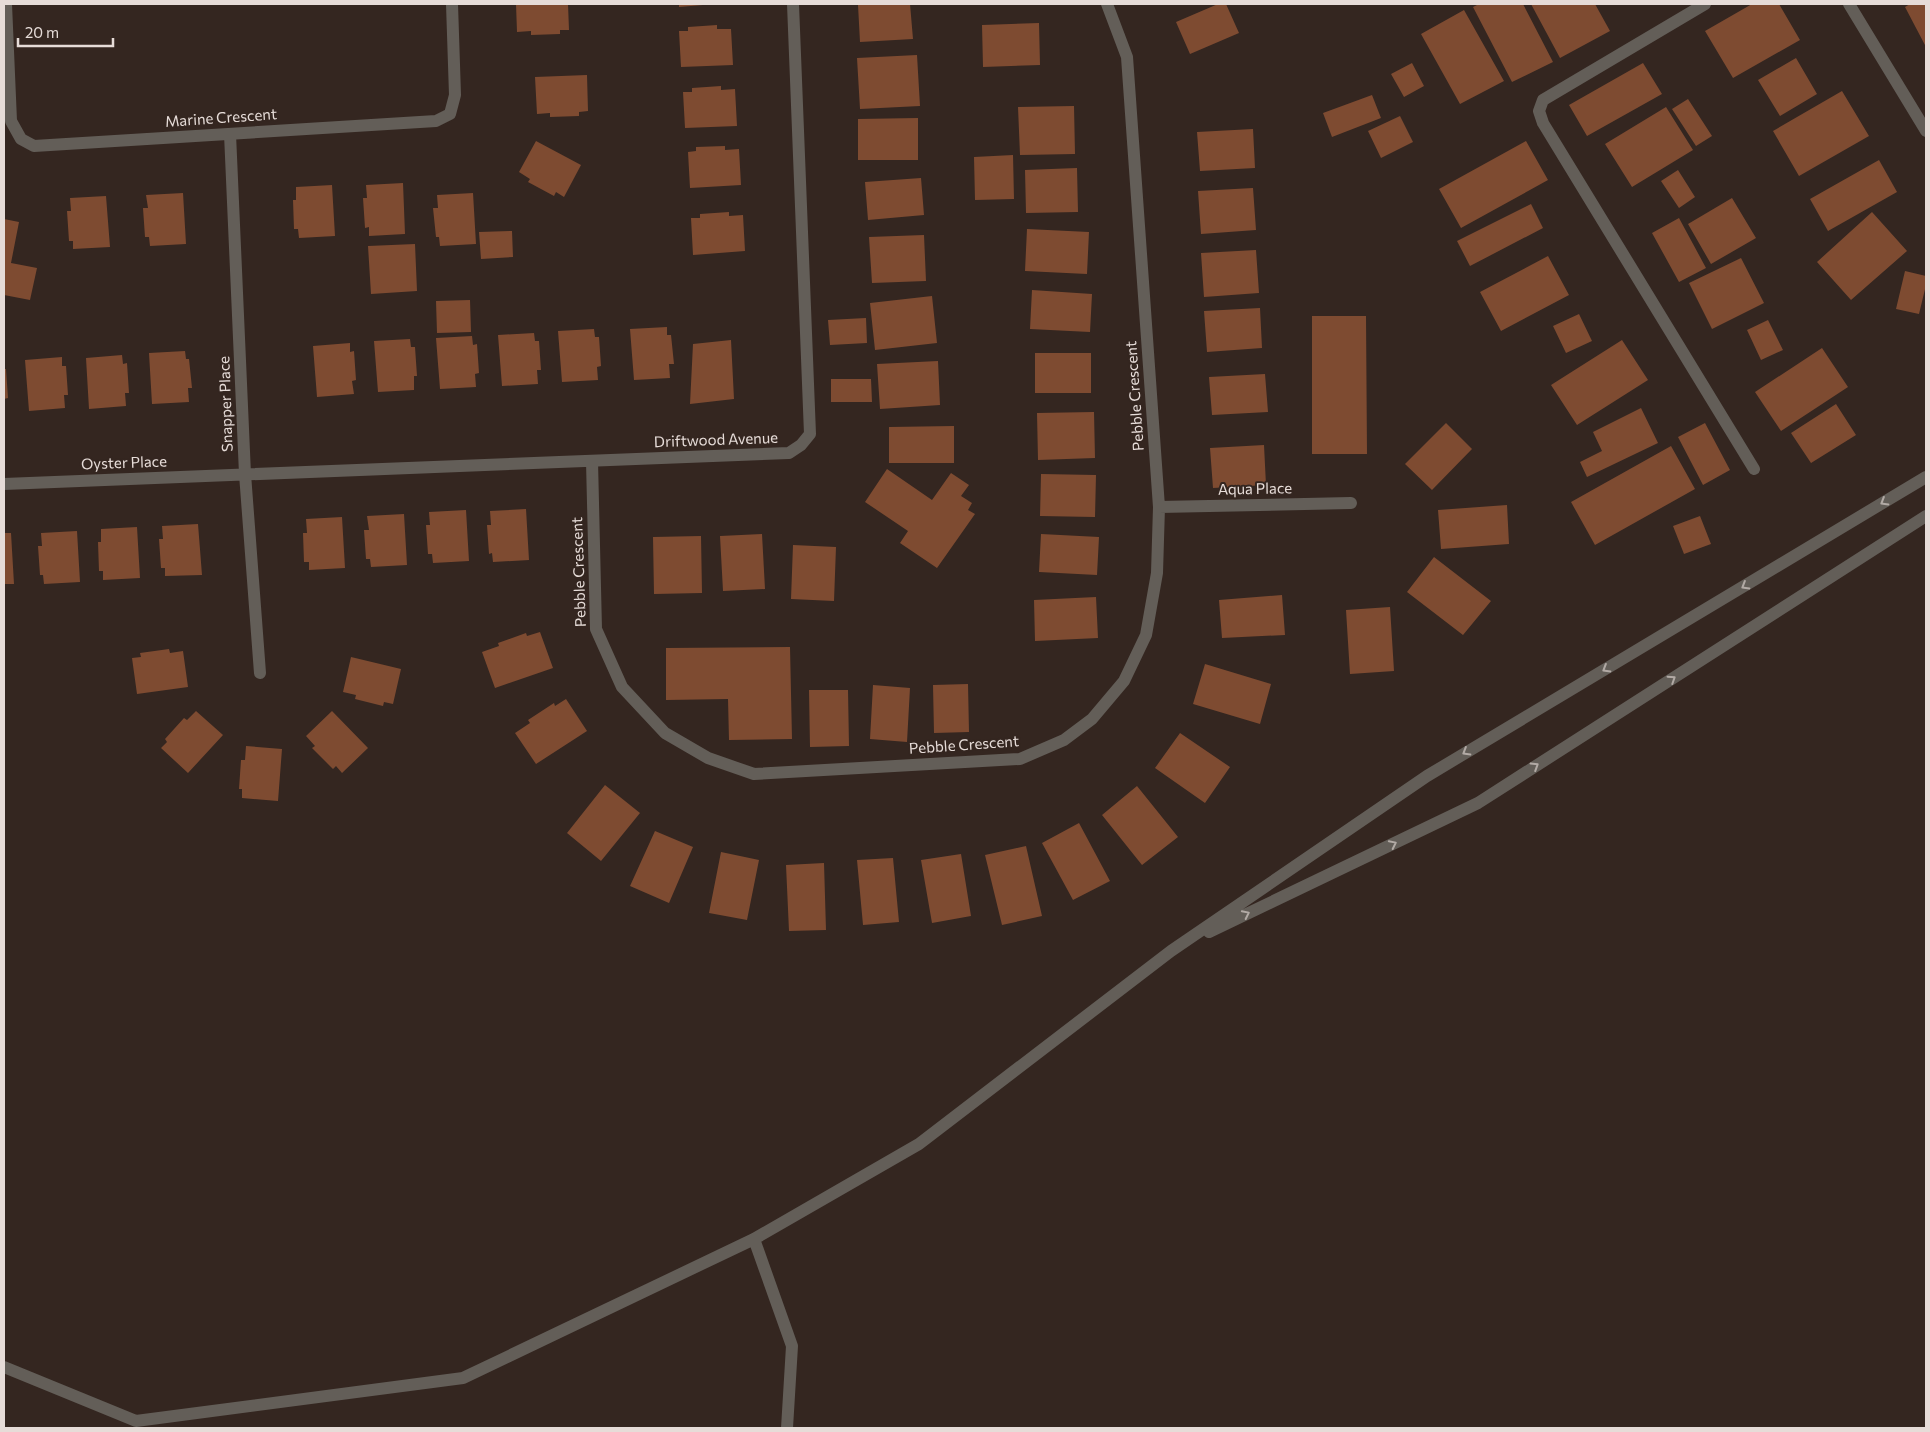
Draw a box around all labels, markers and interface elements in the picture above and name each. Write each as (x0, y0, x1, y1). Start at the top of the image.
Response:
scale bar (18, 15, 112, 47)
text: 20 m (25, 23, 59, 41)
street label: Marine Crescent (164, 104, 277, 130)
street label: Pebble Crescent (1121, 340, 1147, 452)
street label: Snapper Place (214, 356, 236, 452)
street label: Driftwood Avenue (654, 428, 778, 450)
street label: Oyster Place (81, 452, 167, 472)
street label: Aqua Place (1218, 478, 1292, 498)
one-way arrow (1881, 496, 1890, 506)
street label: Pebble Crescent (567, 517, 589, 627)
one-way arrow (1741, 579, 1750, 589)
one-way arrow (1602, 663, 1611, 673)
one-way arrow (1667, 676, 1676, 685)
street label: Pebble Crescent (908, 731, 1020, 757)
one-way arrow (1463, 746, 1472, 756)
one-way arrow (1530, 763, 1539, 773)
one-way arrow (1388, 840, 1397, 850)
one-way arrow (1241, 911, 1250, 921)

